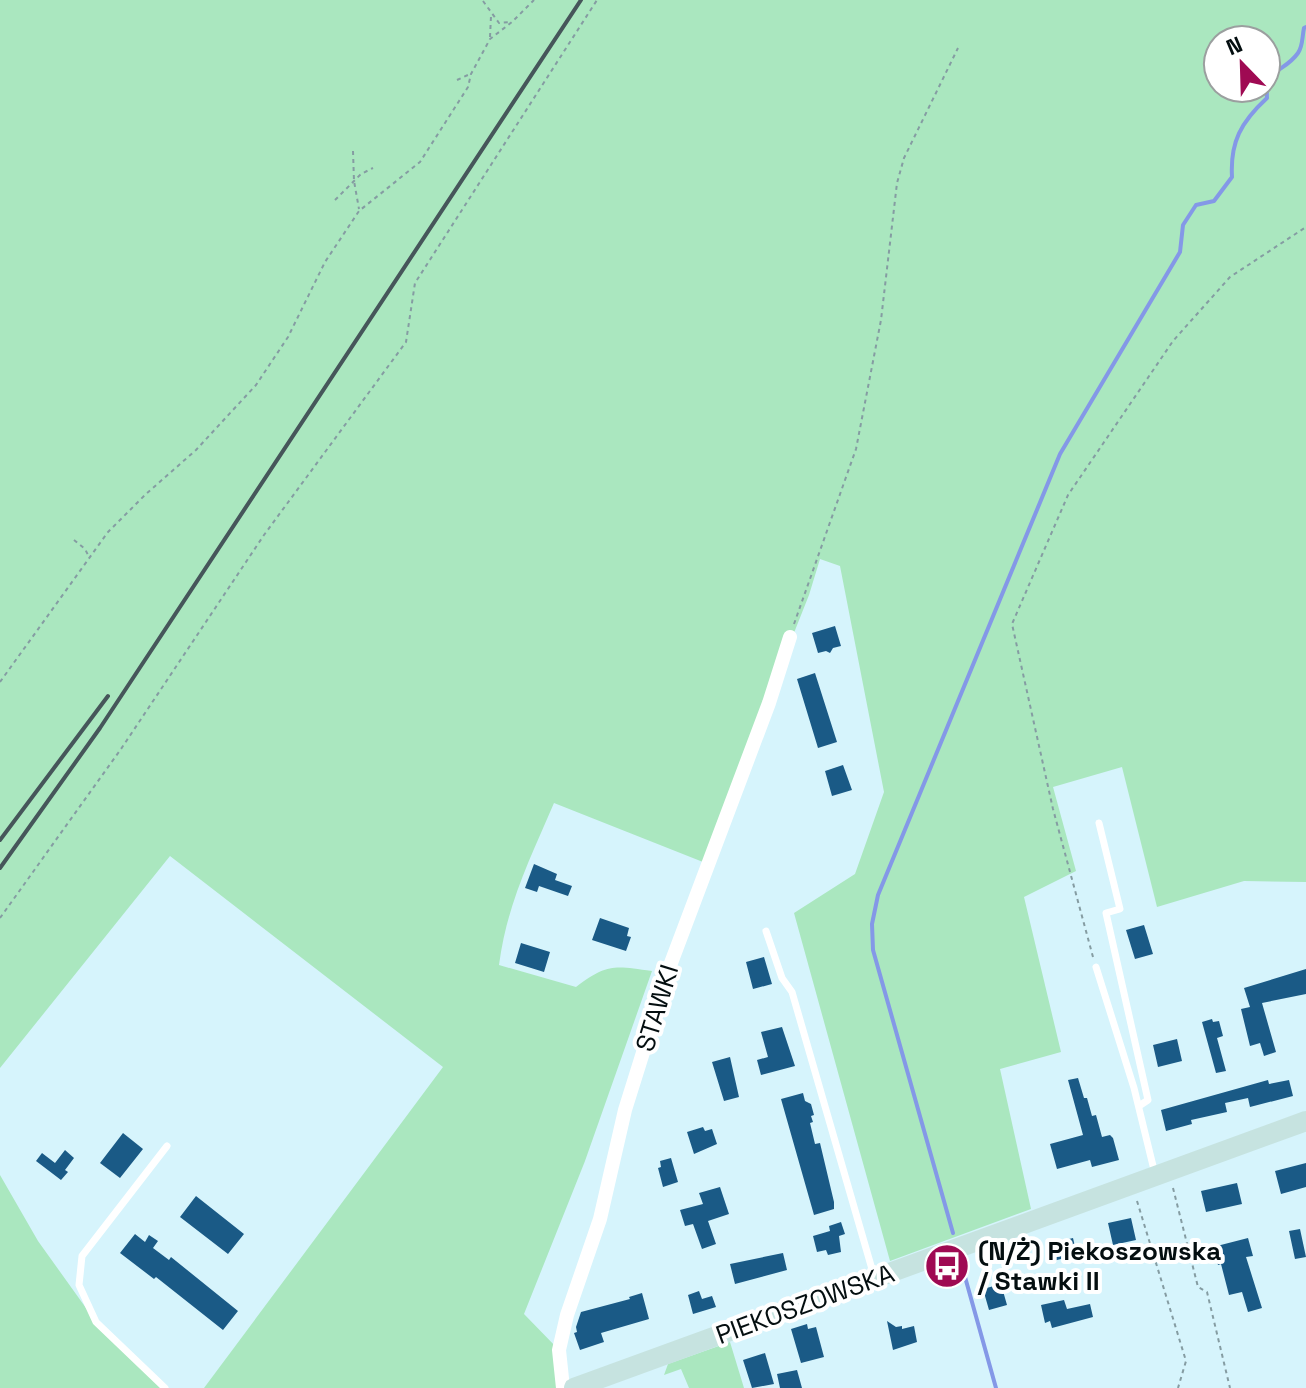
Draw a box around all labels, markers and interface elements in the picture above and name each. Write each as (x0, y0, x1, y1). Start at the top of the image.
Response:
north arrow (1202, 24, 1282, 104)
text: N (1222, 30, 1246, 61)
street label: STAWKI (628, 960, 686, 1056)
place label: (N/Ż) Piekoszowska / Stawki II (977, 1234, 1221, 1298)
bus stop icon: (N/Ż) Piekoszowska / Stawki II (923, 1242, 971, 1290)
street label: PIEKOSZOWSKA (711, 1256, 899, 1352)

